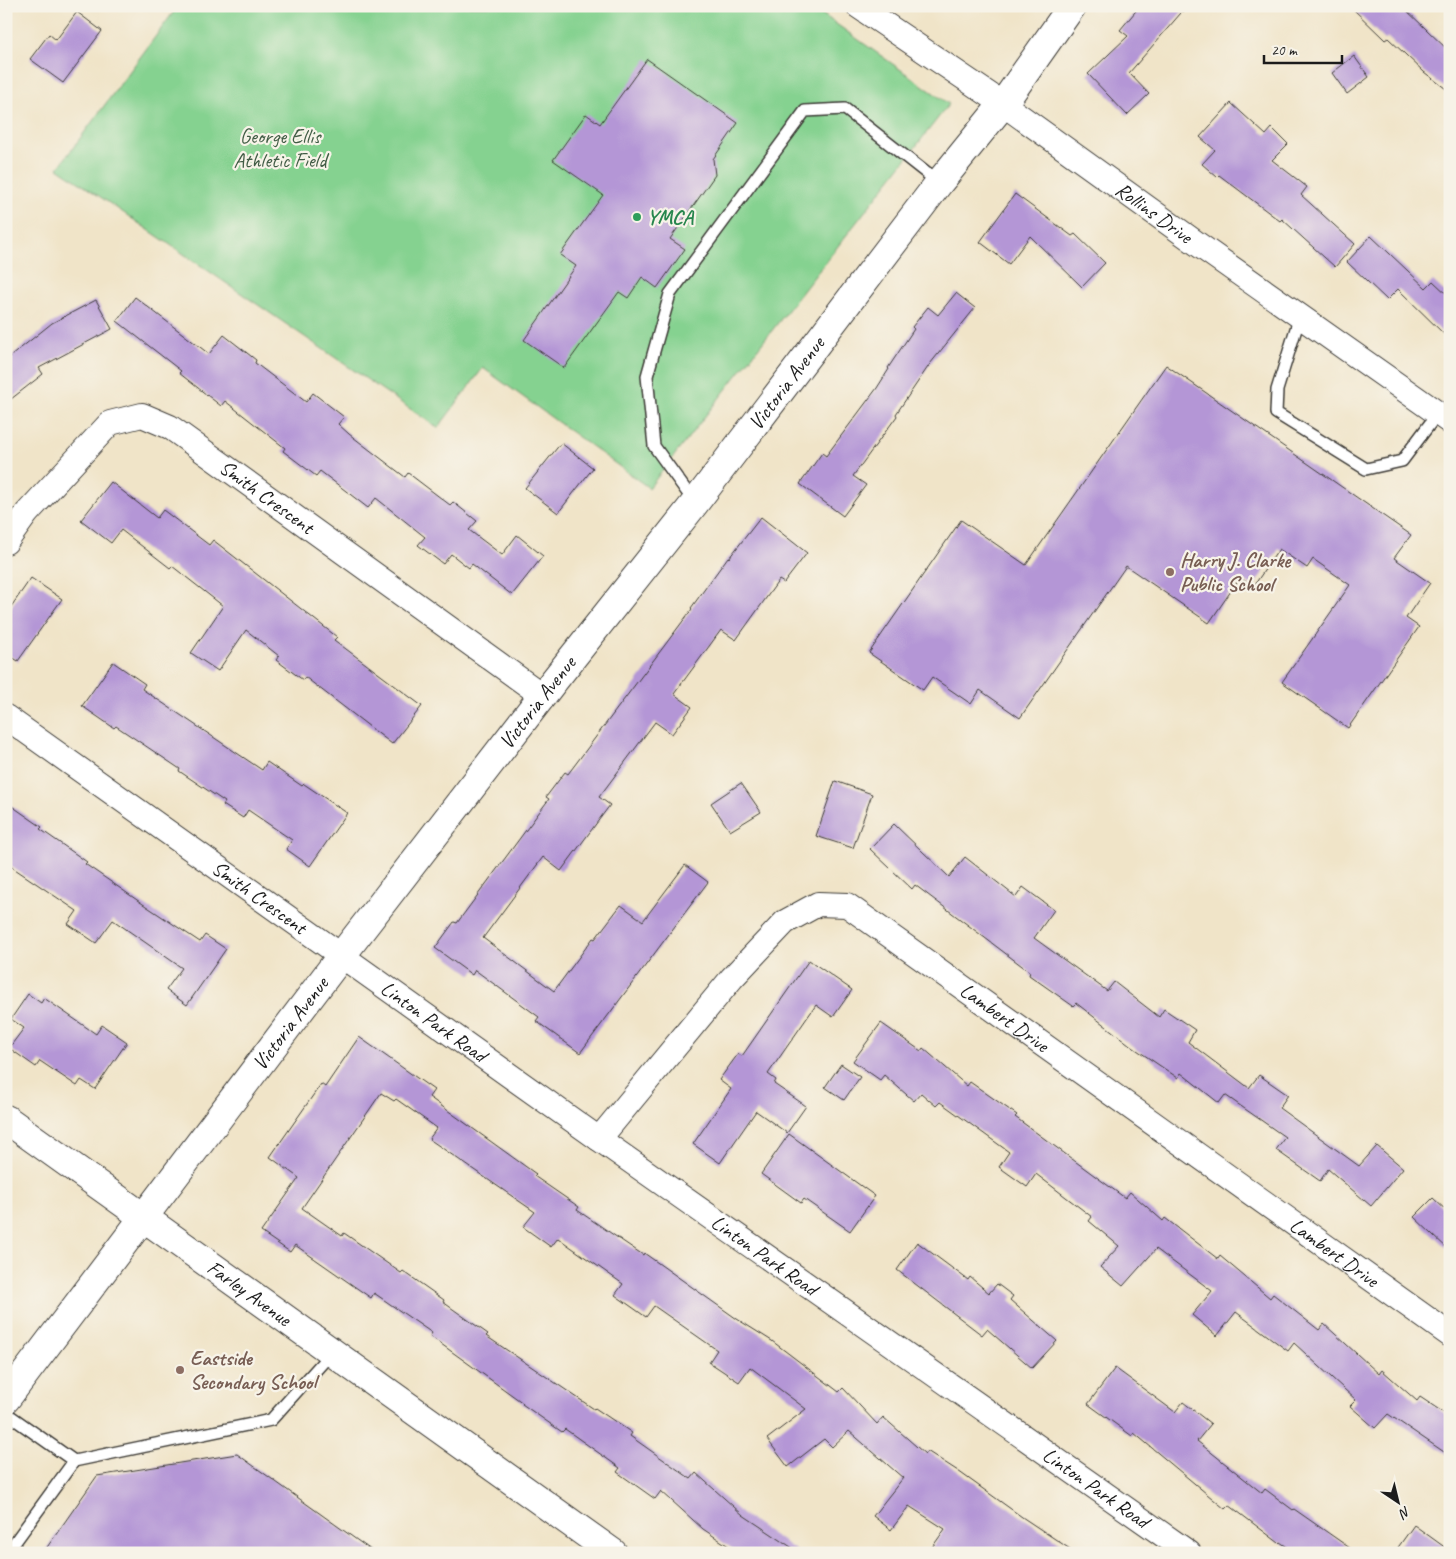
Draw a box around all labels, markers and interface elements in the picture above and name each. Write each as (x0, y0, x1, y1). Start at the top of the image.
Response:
scale bar (1264, 32, 1341, 64)
text: 20 m (1271, 41, 1298, 60)
park label: George Ellis Athletic Field (234, 123, 330, 173)
street label: Rollins Drive (1110, 176, 1199, 250)
place label: YMCA (647, 204, 694, 230)
marker: YMCA (631, 211, 643, 223)
street label: Victoria Avenue (743, 330, 831, 435)
street label: Smith Crescent (214, 454, 321, 541)
place label: Harry J. Clarke Public School (1180, 547, 1292, 597)
marker: Harry J. Clarke Public School (1164, 566, 1176, 578)
street label: Victoria Avenue (493, 649, 583, 754)
street label: Smith Crescent (207, 855, 314, 941)
street label: Victoria Avenue (247, 970, 335, 1075)
street label: Linton Park Road (376, 975, 494, 1069)
street label: Lambert Drive (955, 977, 1056, 1059)
street label: Linton Park Road (706, 1209, 825, 1303)
street label: Lambert Drive (1285, 1212, 1385, 1294)
street label: Farley Avenue (202, 1254, 297, 1332)
place label: Eastside Secondary School (190, 1345, 320, 1396)
marker: Eastside Secondary School (174, 1364, 186, 1376)
street label: Linton Park Road (1038, 1442, 1156, 1536)
north arrow (1374, 1476, 1424, 1526)
text: N (1395, 1503, 1414, 1523)

